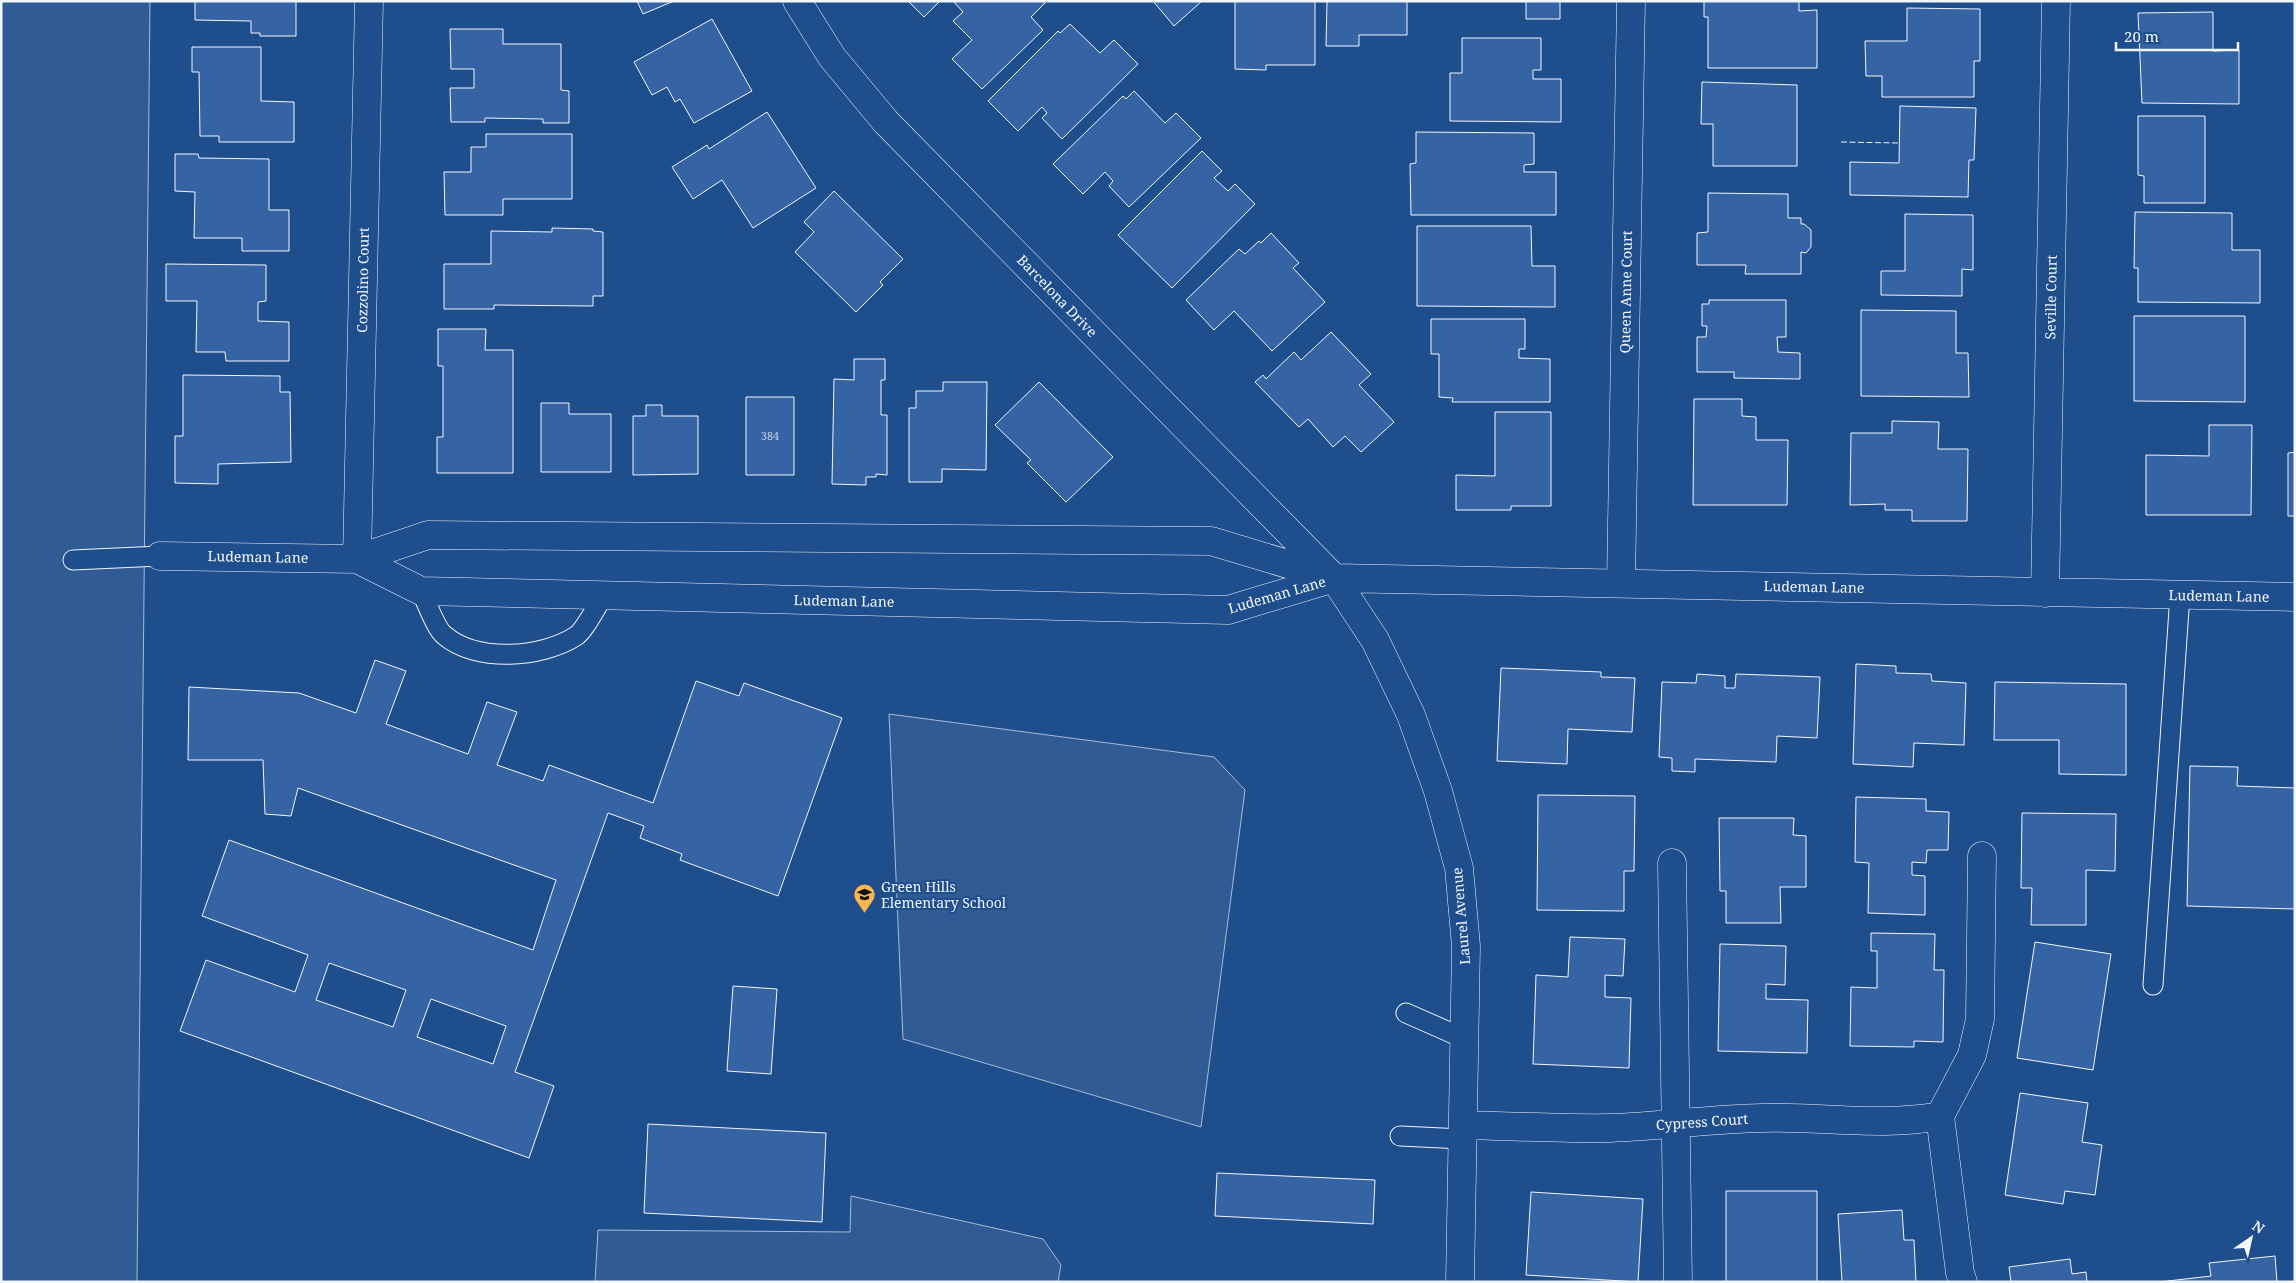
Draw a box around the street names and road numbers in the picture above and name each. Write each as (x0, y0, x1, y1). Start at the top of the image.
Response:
street label: Cozzolino Court (352, 227, 373, 333)
street label: Queen Anne Court (1615, 230, 1636, 354)
street label: Barcelona Drive (1013, 250, 1102, 341)
street label: Seville Court (2040, 254, 2061, 339)
street label: Ludeman Lane (208, 546, 308, 567)
street label: Ludeman Lane (1226, 572, 1328, 618)
street label: Ludeman Lane (1764, 576, 1864, 597)
street label: Ludeman Lane (2169, 585, 2269, 606)
street label: Ludeman Lane (794, 590, 894, 611)
street label: Laurel Avenue (1447, 867, 1474, 965)
street label: Cypress Court (1655, 1109, 1749, 1134)

